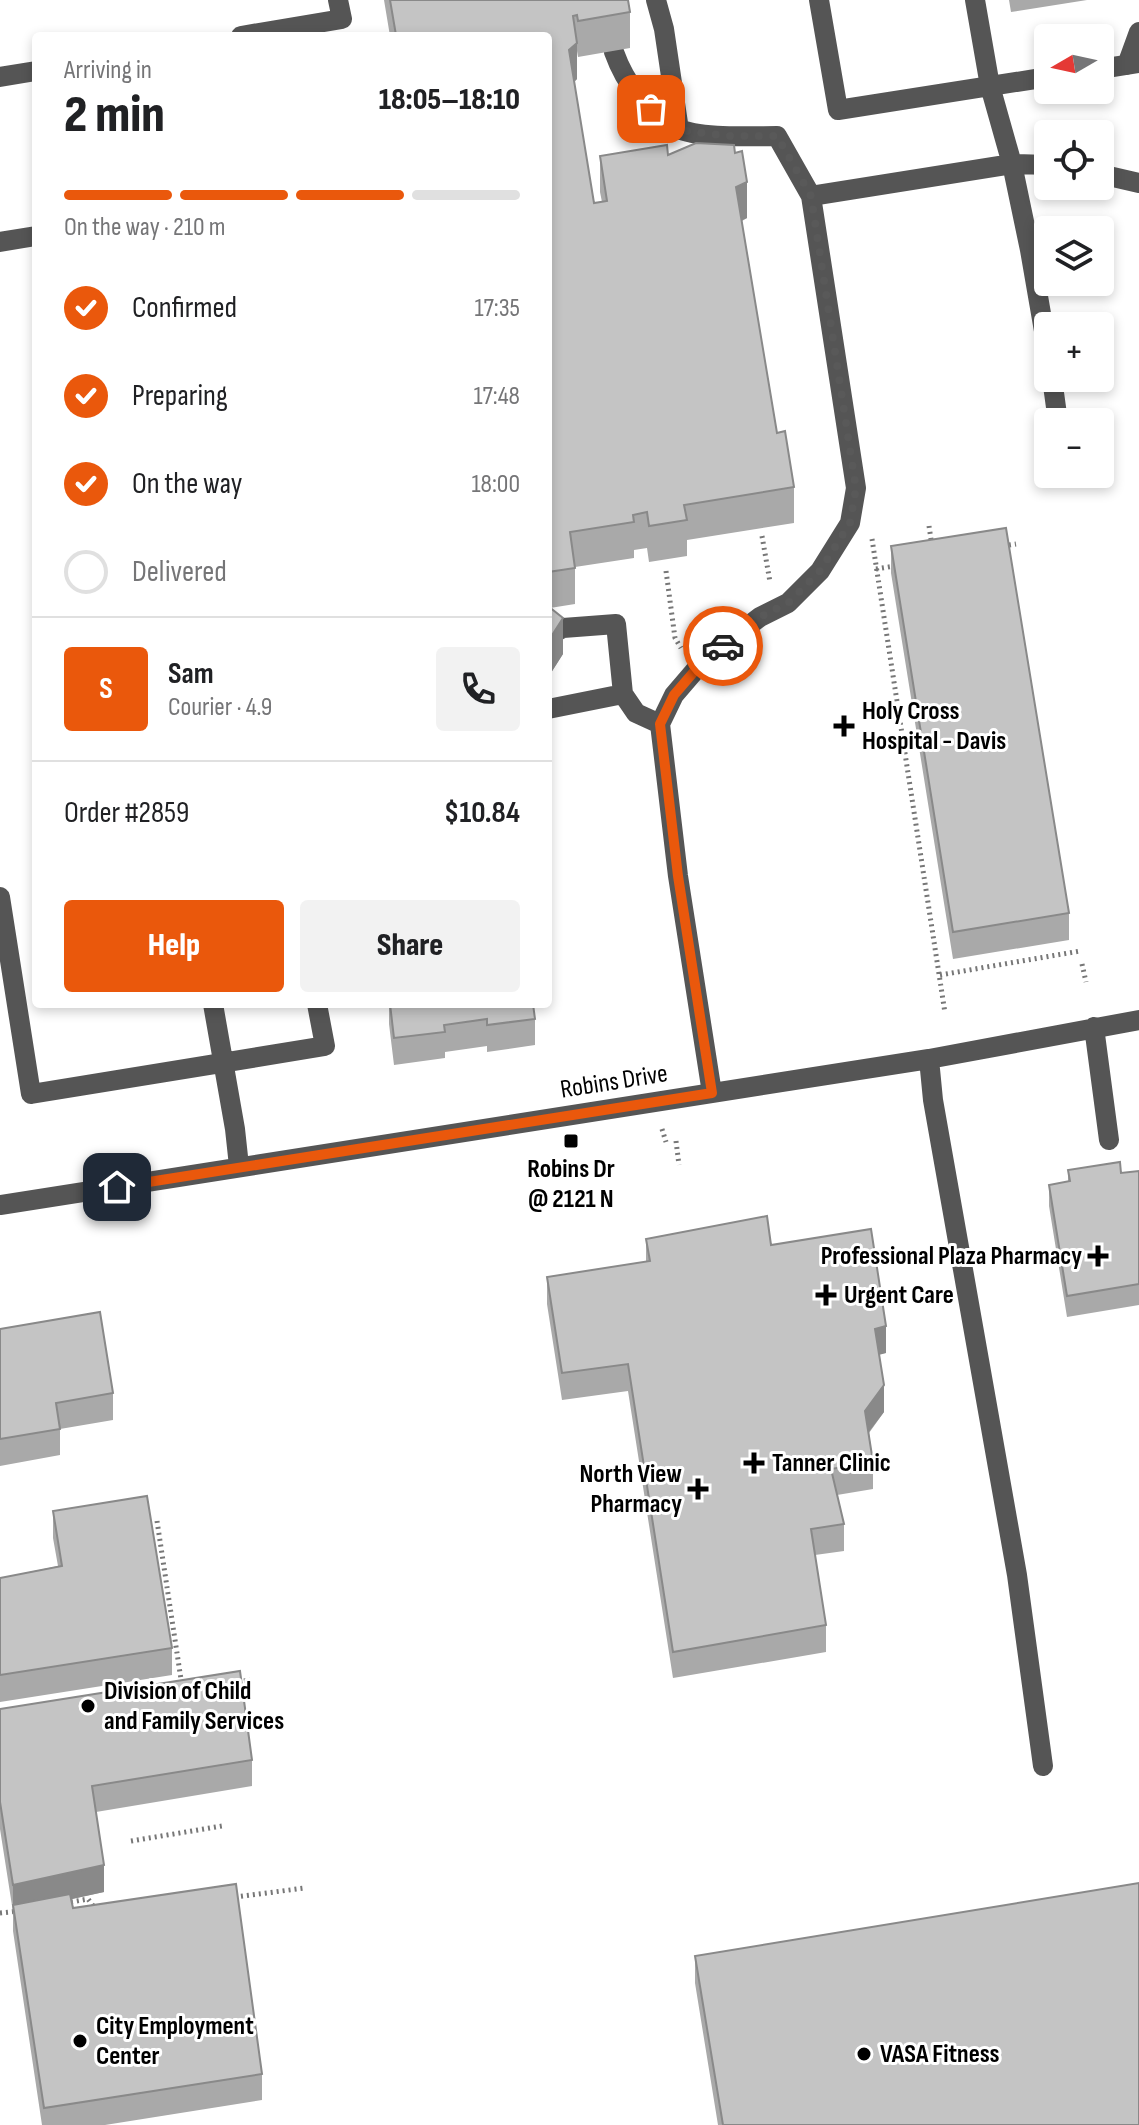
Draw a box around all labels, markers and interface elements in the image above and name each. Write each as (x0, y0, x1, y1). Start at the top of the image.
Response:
north arrow (1034, 24, 1114, 104)
map controls (1034, 24, 1114, 488)
text: Arriving in (64, 55, 152, 86)
pin (617, 75, 685, 143)
text: 18:05–18:10 (379, 82, 520, 118)
text: 2 min (64, 84, 165, 147)
icon: bag (629, 87, 673, 131)
button: locate (1034, 120, 1114, 200)
text: On the way · 210 m (64, 212, 225, 243)
button: layers (1034, 216, 1114, 296)
icon: check (64, 286, 108, 330)
text: Confirmed (132, 290, 237, 326)
text: 17:35 (474, 293, 520, 324)
button: + (1034, 312, 1114, 392)
icon: check (64, 374, 108, 418)
text: Preparing (132, 378, 228, 414)
text: 17:48 (473, 381, 520, 412)
button: − (1034, 408, 1114, 488)
icon: check (64, 462, 108, 506)
text: On the way (132, 466, 242, 502)
text: 18:00 (471, 469, 520, 500)
text: Delivered (132, 554, 227, 590)
courier (683, 606, 763, 686)
icon: car (701, 624, 745, 668)
button: phone (436, 647, 520, 731)
text: Sam (168, 656, 214, 692)
text: S (99, 671, 113, 707)
text: Courier · 4.9 (168, 692, 272, 723)
place label: Holy Cross Hospital - Davis (862, 696, 1006, 757)
marker: Holy Cross Hospital - Davis (833, 715, 855, 737)
text: Order #2859 (64, 795, 189, 831)
text: $10.84 (444, 795, 520, 831)
button: Help (64, 900, 284, 992)
button: Share (300, 900, 520, 992)
street label: Robins Drive (558, 1058, 670, 1106)
marker: Robins Dr @ 2121 N (562, 1132, 580, 1150)
pin (83, 1153, 151, 1221)
place label: Robins Dr @ 2121 N (527, 1154, 615, 1215)
icon: home (95, 1165, 139, 1209)
place label: Professional Plaza Pharmacy (821, 1241, 1082, 1272)
marker: Professional Plaza Pharmacy (1089, 1247, 1107, 1265)
place label: Urgent Care (844, 1280, 954, 1311)
marker: Urgent Care (815, 1284, 837, 1306)
place label: Tanner Clinic (772, 1448, 891, 1479)
marker: Tanner Clinic (743, 1452, 765, 1474)
place label: North View Pharmacy (579, 1459, 682, 1520)
marker: North View Pharmacy (689, 1480, 707, 1498)
place label: Division of Child and Family Services (104, 1676, 284, 1737)
marker: Division of Child and Family Services (79, 1697, 97, 1715)
place label: City Employment Center (96, 2011, 254, 2072)
marker: City Employment Center (71, 2032, 89, 2050)
place label: VASA Fitness (880, 2039, 1000, 2070)
marker: VASA Fitness (855, 2045, 873, 2063)

